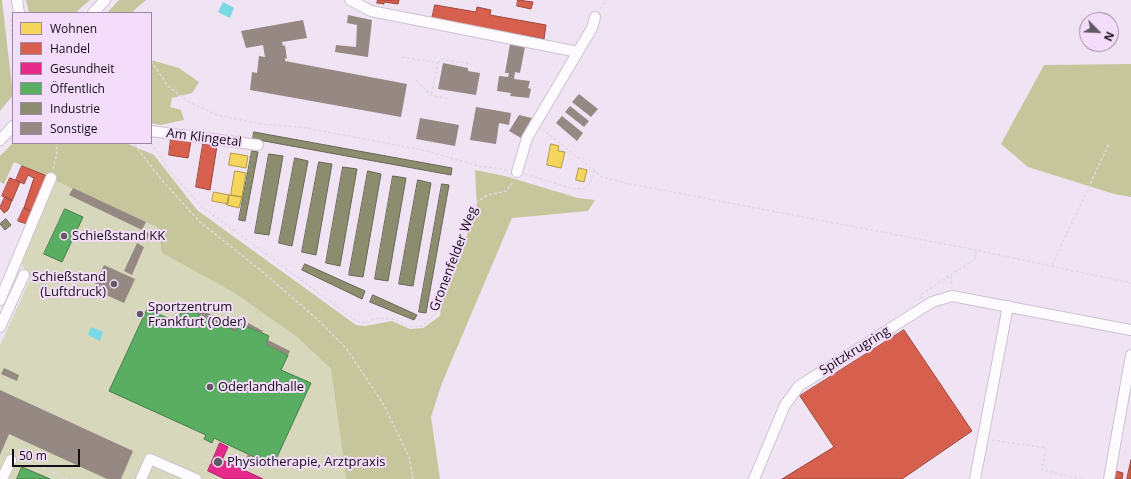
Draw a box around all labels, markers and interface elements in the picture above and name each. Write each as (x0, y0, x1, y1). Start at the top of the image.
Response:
legend (12, 12, 152, 144)
north arrow (1079, 12, 1119, 52)
text: Wohnen (50, 20, 97, 37)
text: N (1101, 30, 1118, 44)
text: Handel (50, 40, 90, 57)
text: Gesundheit (50, 60, 115, 77)
text: Öffentlich (50, 80, 105, 97)
text: Industrie (50, 100, 100, 117)
text: Sonstige (50, 120, 97, 137)
street label: Am Klingetal (166, 126, 242, 150)
street label: Gronenfelder Weg (427, 204, 481, 314)
place label: Schießstand KK (72, 228, 165, 244)
marker: Schießstand KK (59, 231, 69, 241)
place label: Schießstand (Luftdruck) (32, 269, 106, 300)
marker: Schießstand (Luftdruck) (109, 279, 119, 289)
place label: Sportzentrum Frankfurt (Oder) (148, 299, 246, 330)
marker: Sportzentrum Frankfurt (Oder) (135, 309, 145, 319)
street label: Spitzkrugring (817, 323, 893, 379)
place label: Oderlandhalle (218, 379, 304, 395)
marker: Oderlandhalle (205, 382, 215, 392)
scale bar (14, 441, 82, 467)
text: 50 m (19, 447, 47, 464)
place label: Physiotherapie, Arztpraxis (227, 454, 385, 470)
marker: Physiotherapie, Arztpraxis (212, 456, 224, 468)

